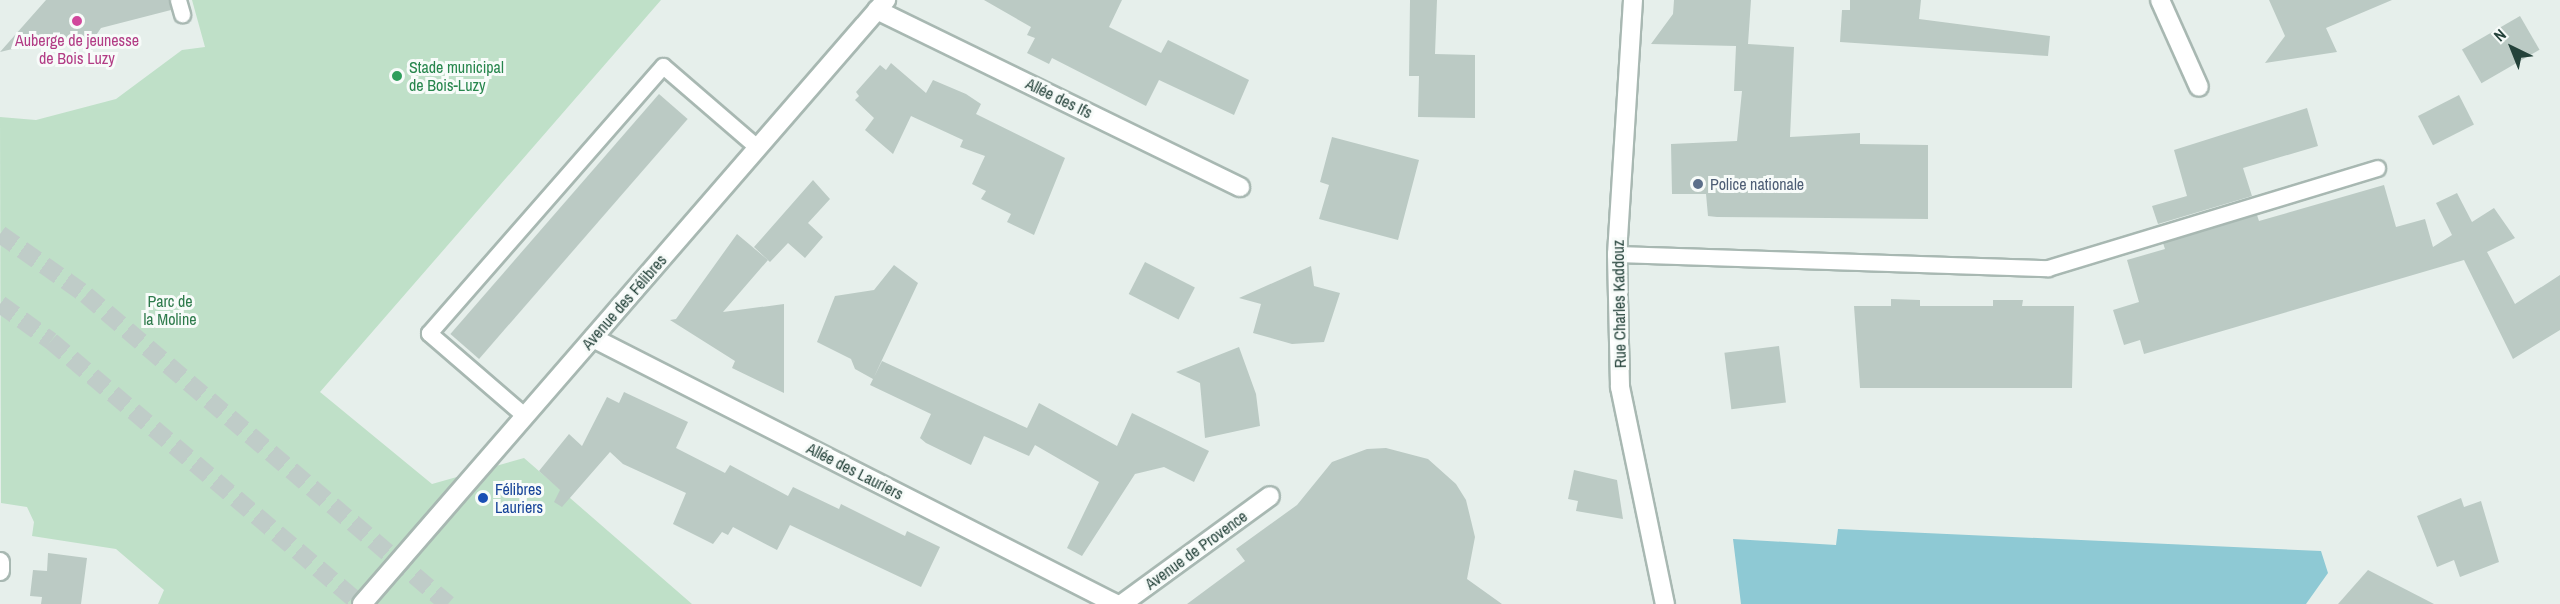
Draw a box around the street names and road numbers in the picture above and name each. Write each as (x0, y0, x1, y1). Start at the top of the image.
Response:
street label: Allée des Ifs (1023, 74, 1095, 122)
street label: Rue Charles Kaddouz (1608, 240, 1630, 368)
street label: Avenue des Félibres (578, 251, 670, 353)
street label: Allée des Lauriers (804, 438, 906, 504)
street label: Avenue de Provence (1141, 507, 1251, 593)

